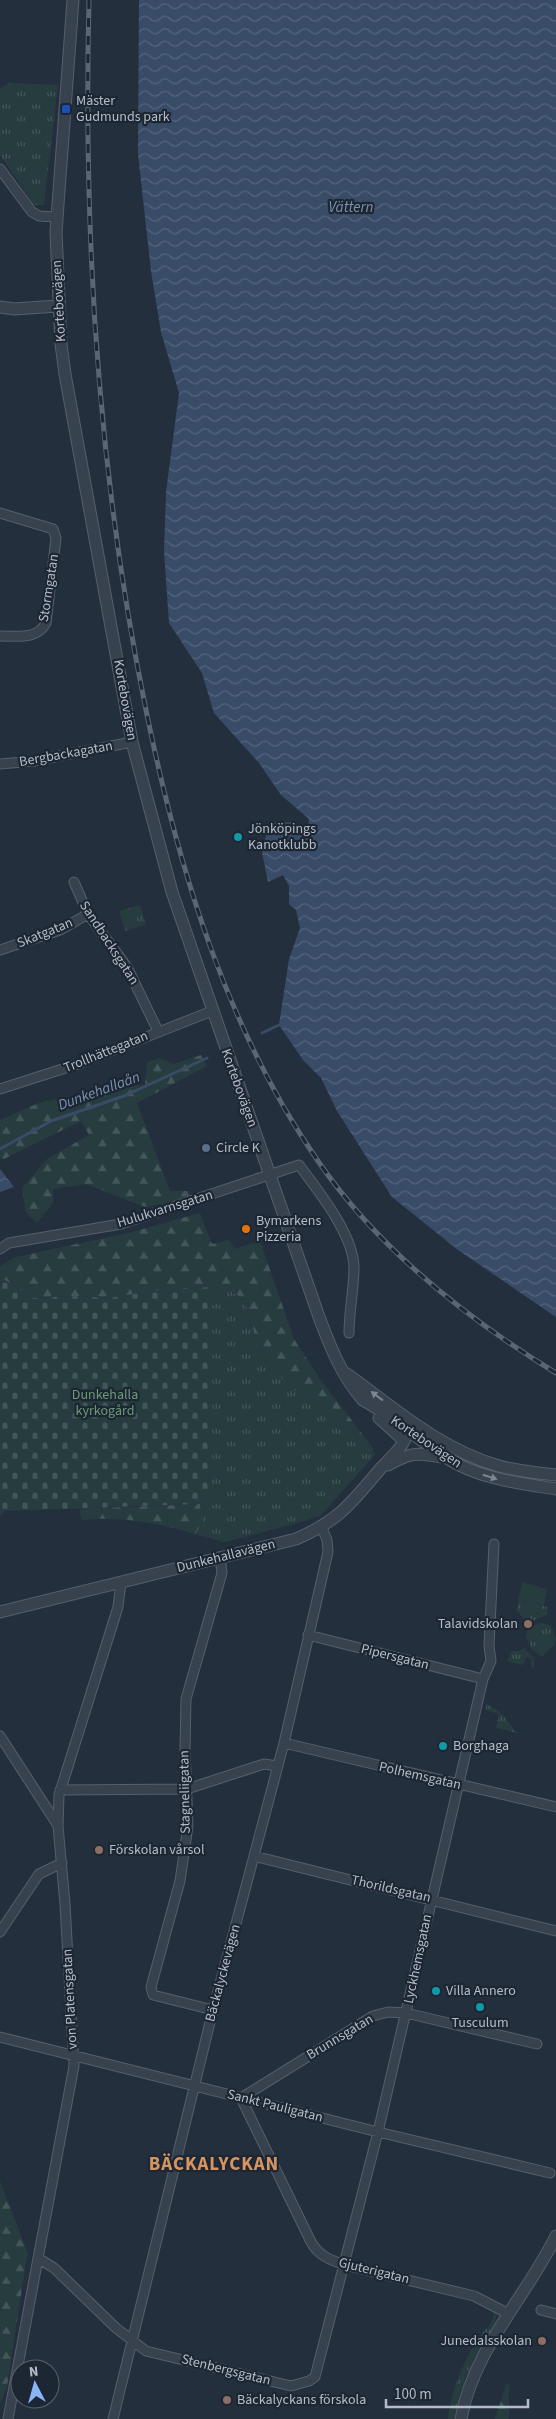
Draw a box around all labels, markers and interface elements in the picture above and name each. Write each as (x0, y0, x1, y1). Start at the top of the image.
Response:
place label: Mäster Gudmunds park (76, 91, 170, 127)
marker: Mäster Gudmunds park (60, 103, 72, 115)
water label: Vättern (329, 197, 374, 218)
street label: Kortebovägen (47, 260, 71, 342)
street label: Stormgatan (34, 553, 64, 623)
street label: Kortebovägen (108, 658, 142, 742)
street label: Bergbackagatan (18, 736, 114, 772)
place label: Jönköpings Kanotklubb (248, 819, 317, 855)
marker: Jönköpings Kanotklubb (232, 831, 244, 843)
street label: Sandbacksgatan (74, 897, 144, 989)
street label: Skatgatan (14, 913, 76, 953)
street label: Trollhättegatan (61, 1026, 151, 1078)
street label: Kortebovägen (216, 1046, 262, 1130)
water label: Dunkehallaån (55, 1066, 143, 1116)
place label: Circle K (216, 1138, 261, 1158)
marker: Circle K (200, 1142, 212, 1154)
street label: Hulukvarnsgatan (115, 1185, 215, 1233)
place label: Bymarkens Pizzeria (256, 1211, 321, 1247)
marker: Bymarkens Pizzeria (240, 1223, 252, 1235)
park label: Dunkehalla kyrkogård (72, 1385, 138, 1421)
one-way arrow (371, 1390, 384, 1401)
street label: Kortebovägen (386, 1411, 466, 1473)
one-way arrow (483, 1473, 498, 1481)
street label: Dunkehallavägen (175, 1534, 277, 1578)
place label: Talavidskolan (438, 1614, 518, 1634)
marker: Talavidskolan (522, 1618, 534, 1630)
street label: Pipersgatan (359, 1639, 431, 1675)
place label: Borghaga (453, 1736, 509, 1756)
marker: Borghaga (437, 1740, 449, 1752)
street label: Stagneliigatan (174, 1750, 196, 1834)
street label: Polhemsgatan (377, 1757, 463, 1795)
place label: Förskolan vårsol (109, 1840, 205, 1860)
marker: Förskolan vårsol (93, 1844, 105, 1856)
street label: Thorildsgatan (349, 1870, 433, 1908)
street label: Lyckhemsgatan (399, 1912, 437, 2006)
street label: Bäckalyckevägen (200, 1922, 246, 2024)
street label: von Platensgatan (57, 1948, 83, 2050)
place label: Villa Annero (446, 1981, 516, 2001)
marker: Villa Annero (430, 1985, 442, 1997)
marker: Tusculum (474, 2001, 486, 2013)
street label: Brunnsgatan (303, 2009, 377, 2065)
place label: Tusculum (451, 2013, 509, 2033)
street label: Sankt Pauligatan (225, 2084, 325, 2128)
district label: BÄCKALYCKAN (149, 2151, 279, 2178)
street label: Gjuterigatan (336, 2253, 412, 2289)
place label: Junedalsskolan (440, 2331, 532, 2351)
marker: Junedalsskolan (536, 2335, 548, 2347)
street label: Stenbergsgatan (179, 2349, 273, 2391)
north arrow (10, 2359, 60, 2409)
text: N (28, 2362, 39, 2382)
scale bar (386, 2376, 528, 2408)
text: 100 m (394, 2384, 432, 2405)
place label: Bäckalyckans förskola (237, 2390, 366, 2410)
marker: Bäckalyckans förskola (221, 2394, 233, 2406)

